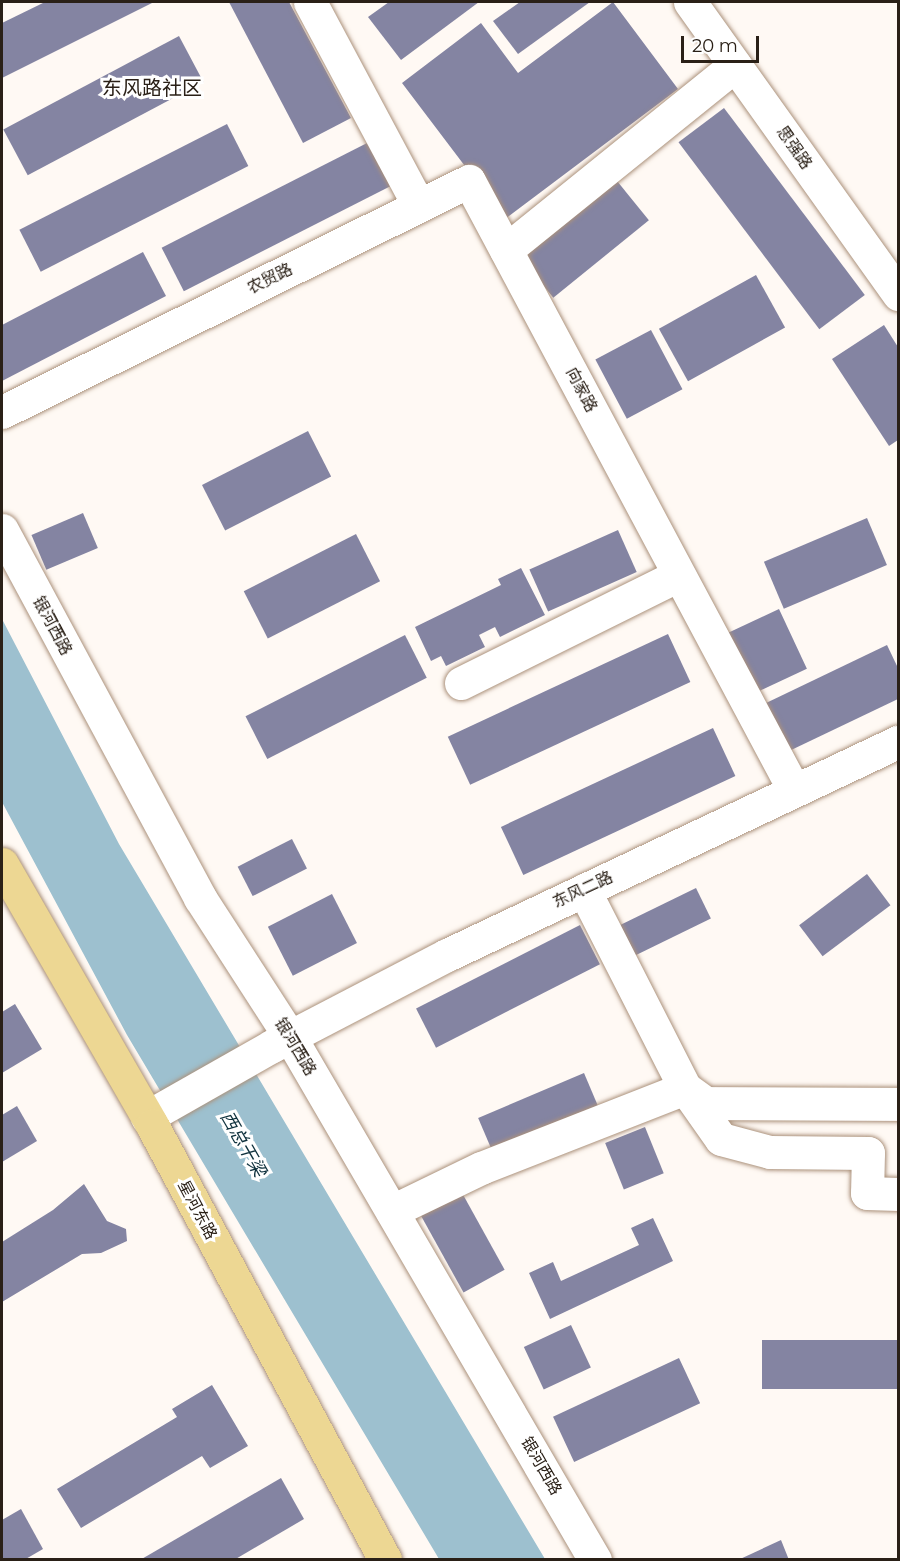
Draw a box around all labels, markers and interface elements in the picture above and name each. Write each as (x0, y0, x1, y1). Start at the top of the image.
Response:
scale bar (684, 24, 762, 62)
text: 20 m (692, 35, 738, 57)
district label: 东风路社区 (102, 76, 202, 100)
street label: 思强路 (772, 123, 816, 173)
street label: 农贸路 (244, 260, 296, 298)
street label: 向家路 (561, 364, 601, 416)
street label: 银河西路 (29, 593, 75, 659)
street label: 东风二路 (550, 868, 616, 912)
street label: 银河西路 (270, 1015, 320, 1079)
water label: 西总干梁 (216, 1107, 270, 1181)
street label: 星河东路 (174, 1177, 220, 1243)
street label: 银河西路 (517, 1433, 565, 1499)

